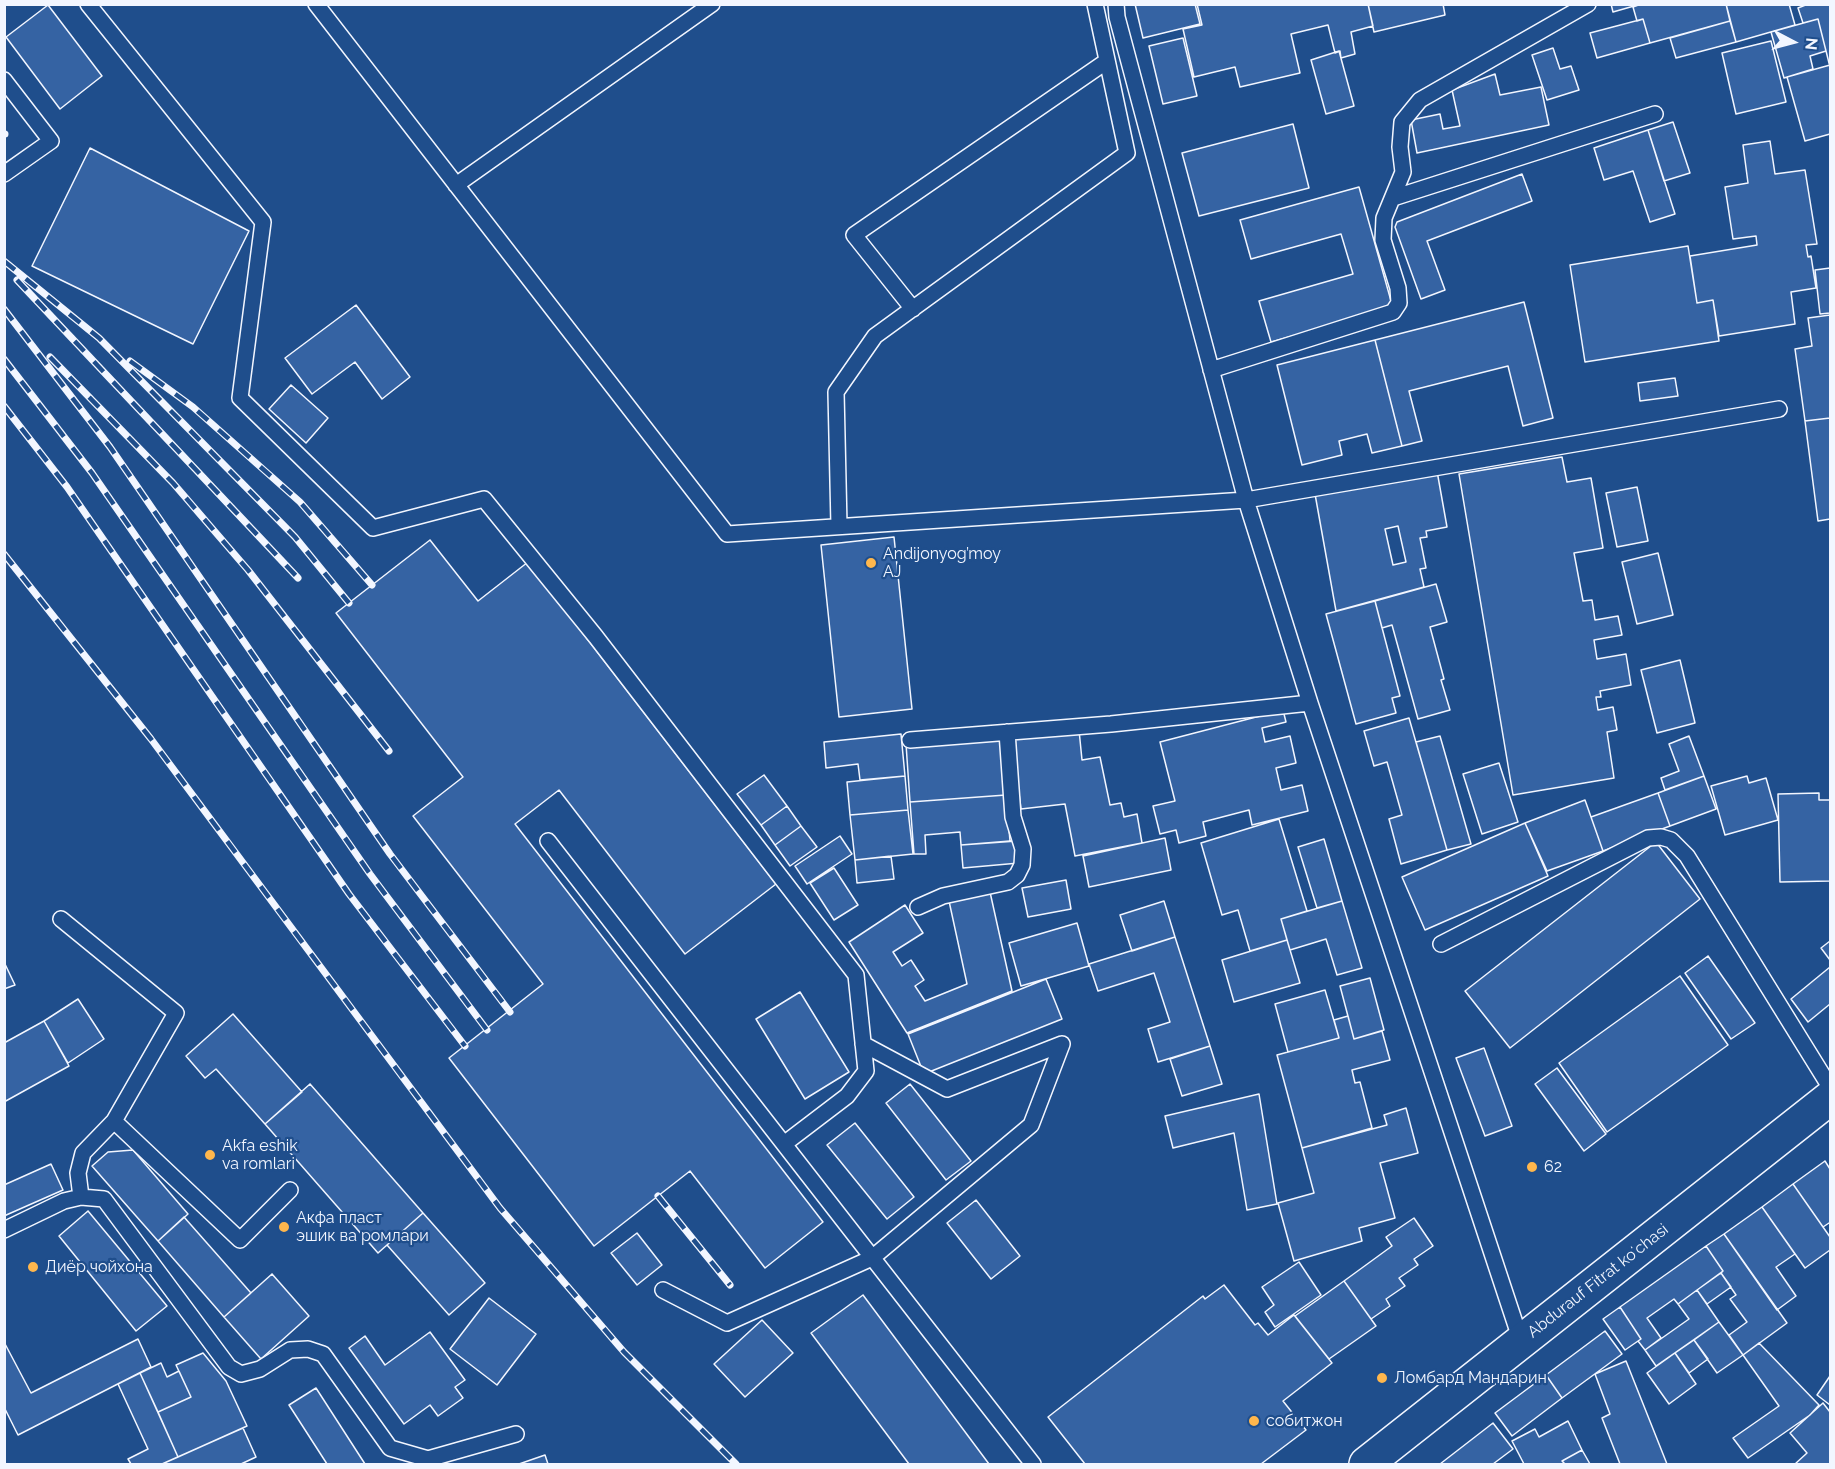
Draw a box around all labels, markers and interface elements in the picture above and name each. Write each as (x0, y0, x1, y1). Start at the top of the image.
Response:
north arrow (1763, 12, 1823, 72)
text: N (1801, 37, 1821, 51)
place label: Andijonyog’moy AJ (883, 544, 1001, 582)
marker: Andijonyog’moy AJ (864, 556, 878, 570)
place label: Akfa eshik va romlari (222, 1136, 298, 1174)
marker: Akfa eshik va romlari (203, 1148, 217, 1162)
place label: 62 (1544, 1157, 1562, 1177)
marker: 62 (1525, 1160, 1539, 1174)
place label: Акфа пласт эшик ва ромлари (296, 1208, 429, 1246)
marker: Акфа пласт эшик ва ромлари (277, 1220, 291, 1234)
street label: Abdurauf Fitrat koʻchasi (1524, 1220, 1672, 1342)
place label: Диёр чойхона (45, 1257, 153, 1277)
marker: Диёр чойхона (26, 1260, 40, 1274)
place label: Ломбард Мандарин (1394, 1368, 1547, 1388)
marker: Ломбард Мандарин (1375, 1371, 1389, 1385)
place label: собитжон (1266, 1411, 1343, 1431)
marker: собитжон (1247, 1414, 1261, 1428)

